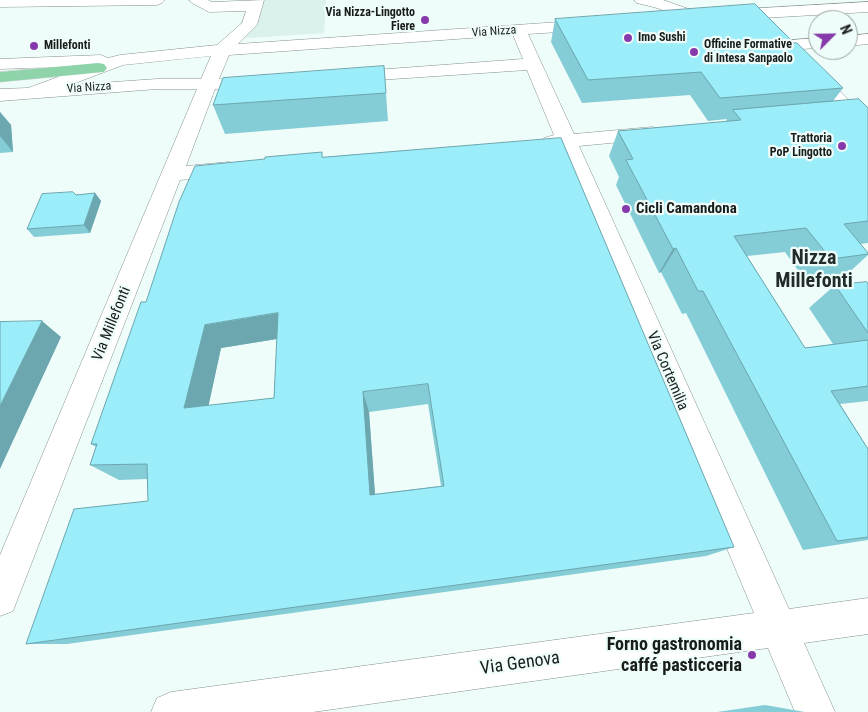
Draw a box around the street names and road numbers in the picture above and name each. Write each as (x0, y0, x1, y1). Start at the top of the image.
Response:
street label: Via Nizza (471, 23, 517, 41)
street label: Via Nizza (66, 79, 112, 97)
street label: Via Millefonti (89, 284, 135, 364)
street label: Via Cortemilia (642, 329, 692, 413)
street label: Via Genova (479, 648, 561, 680)

